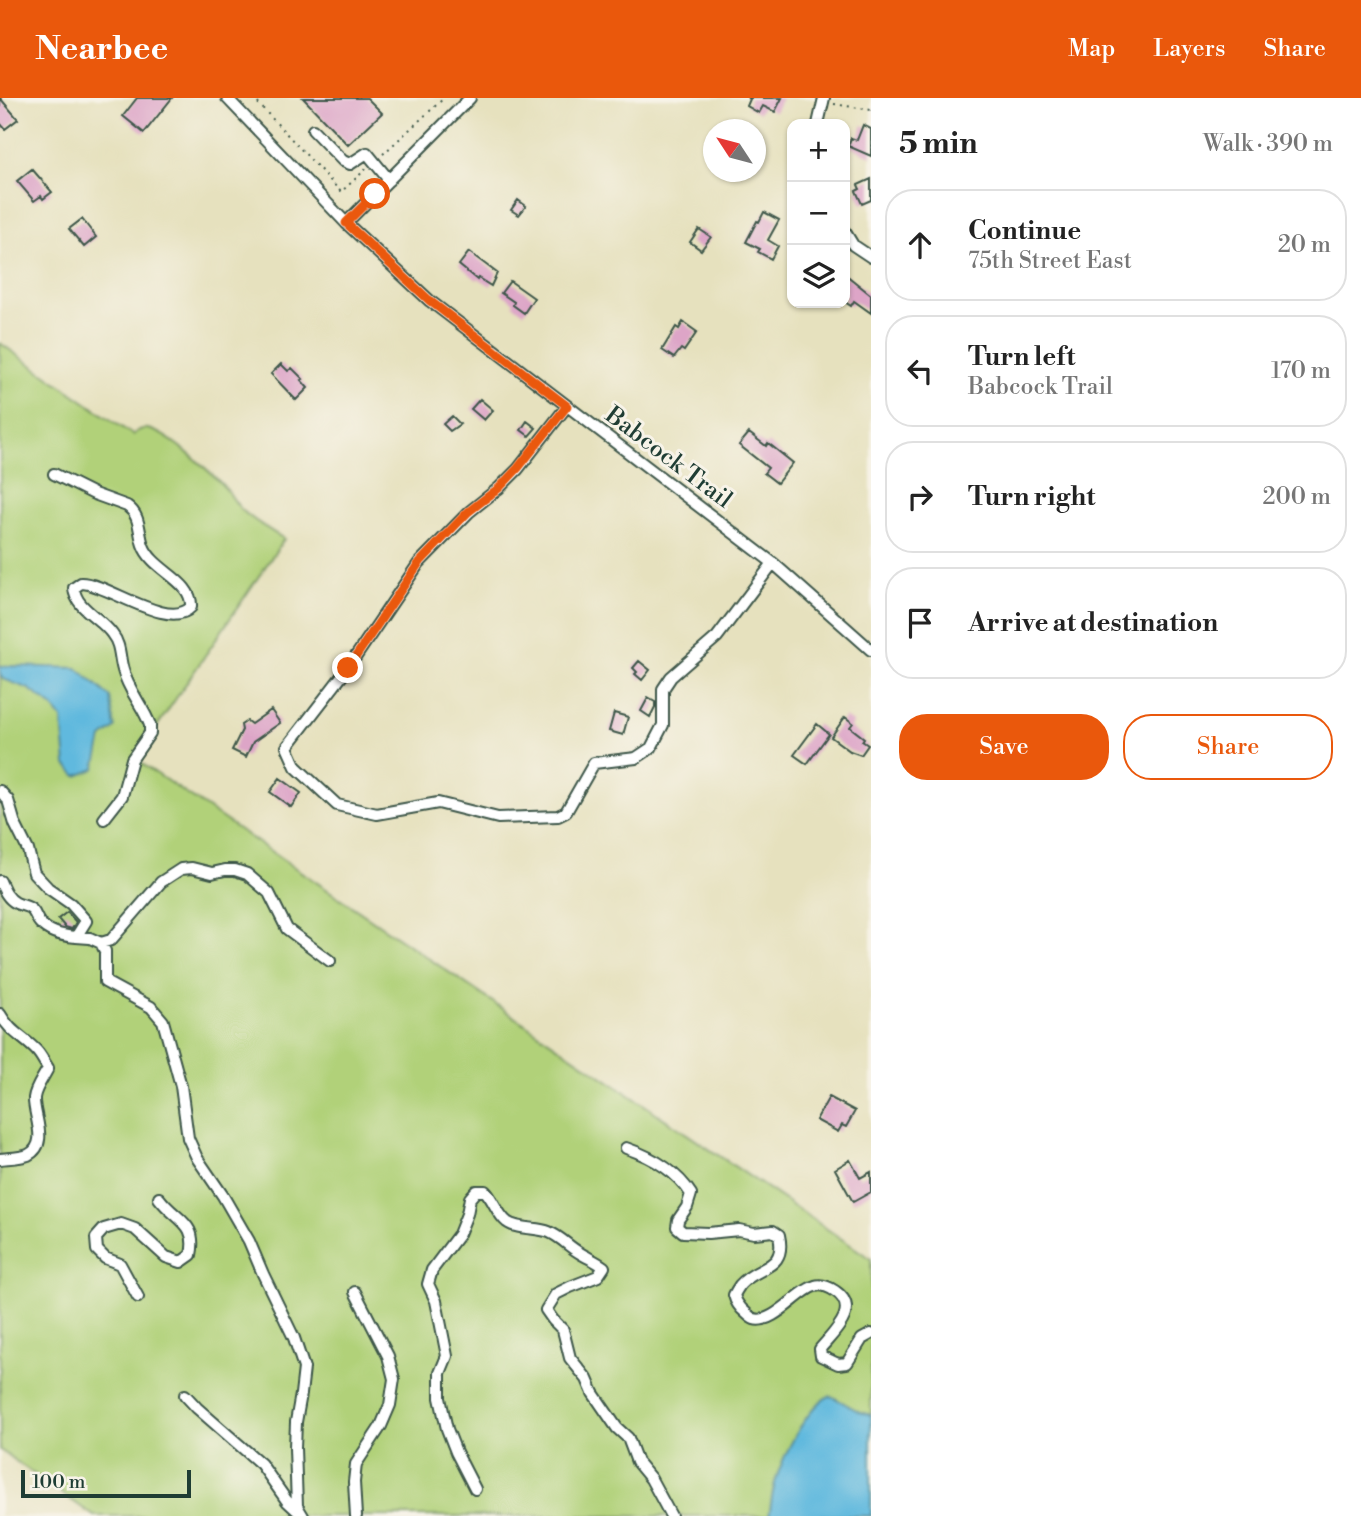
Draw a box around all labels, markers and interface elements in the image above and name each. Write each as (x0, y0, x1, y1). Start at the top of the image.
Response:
text: Nearbee (35, 29, 168, 70)
text: Map (1068, 34, 1115, 64)
text: Layers (1153, 34, 1225, 64)
text: Share (1263, 34, 1326, 64)
north arrow (703, 119, 766, 182)
map controls (787, 119, 850, 308)
button: + (787, 119, 850, 182)
text: 5 min (899, 125, 978, 163)
text: Walk · 390 m (1203, 130, 1333, 158)
route start (359, 178, 390, 209)
button: − (787, 182, 850, 245)
text: Continue (968, 215, 1081, 247)
icon: ahead (901, 226, 939, 264)
text: 20 m (1278, 231, 1331, 259)
button: layers (787, 245, 850, 308)
text: 75th Street East (968, 247, 1132, 275)
text: Turn left (968, 341, 1076, 373)
icon: left (901, 352, 939, 390)
text: 170 m (1271, 357, 1331, 385)
text: Babcock Trail (968, 373, 1113, 401)
street label: Babcock Trail (598, 400, 738, 515)
icon: right (901, 478, 939, 516)
text: Turn right (968, 481, 1096, 513)
text: 200 m (1263, 483, 1331, 511)
icon: arrive (901, 604, 939, 642)
text: Arrive at destination (968, 607, 1218, 639)
route end (332, 652, 363, 683)
button: Save (899, 714, 1109, 780)
button: Share (1123, 714, 1333, 780)
scale bar (21, 1467, 191, 1499)
text: 100 m (32, 1470, 85, 1494)

